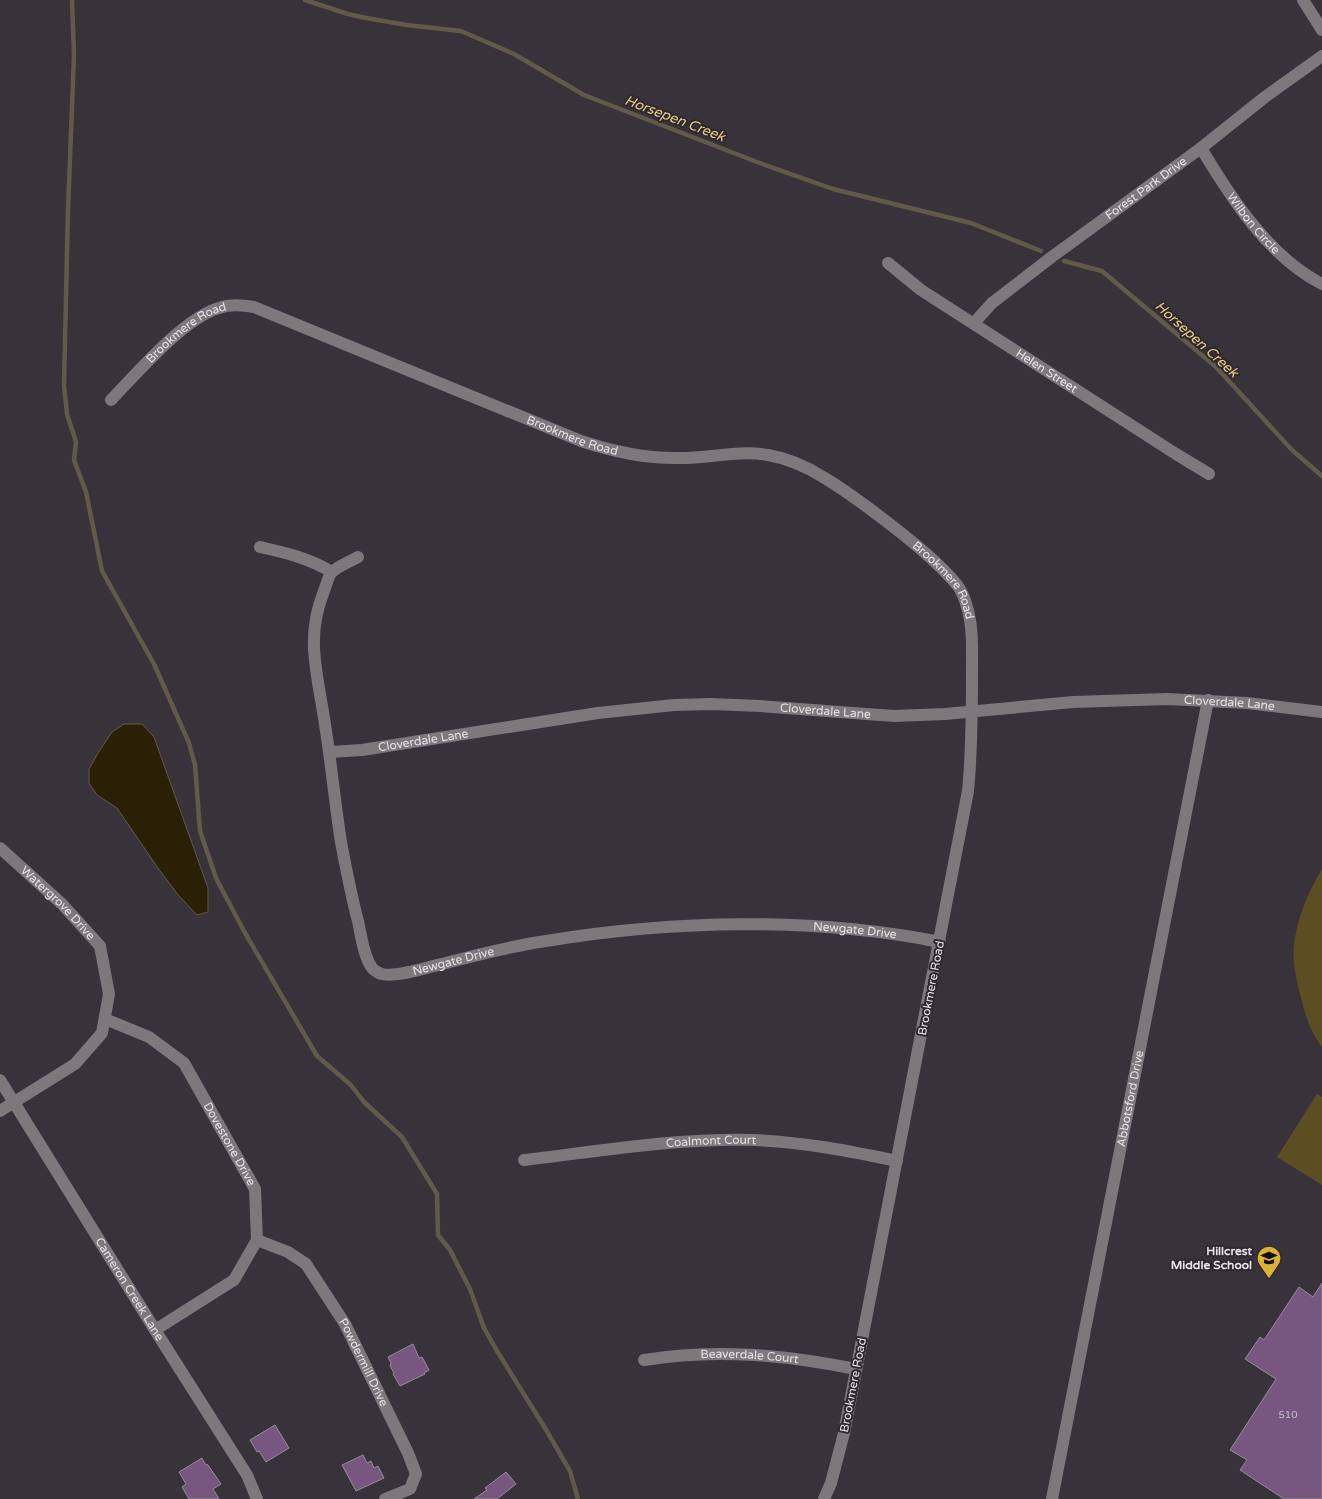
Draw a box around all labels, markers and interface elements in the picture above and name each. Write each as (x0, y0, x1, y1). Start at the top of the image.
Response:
water label: Horsepen Creek (622, 92, 729, 146)
street label: Forest Park Drive (1103, 154, 1190, 222)
street label: Wilbon Circle (1224, 190, 1283, 257)
water label: Horsepen Creek (1152, 298, 1243, 382)
street label: Brookmere Road (143, 299, 228, 366)
street label: Helen Street (1013, 346, 1080, 396)
street label: Brookmere Road (525, 413, 619, 458)
street label: Brookmere Road (910, 538, 977, 620)
street label: Cloverdale Lane (1184, 693, 1276, 713)
street label: Cloverdale Lane (779, 701, 872, 721)
street label: Cloverdale Lane (377, 726, 469, 754)
street label: Watergrove Drive (18, 863, 98, 943)
street label: Newgate Drive (813, 919, 898, 942)
street label: Brookmere Road (915, 940, 947, 1036)
street label: Newgate Drive (411, 944, 496, 978)
street label: Abbotsford Drive (1114, 1049, 1146, 1148)
street label: Dovestone Drive (201, 1100, 259, 1188)
street label: Coalmont Court (665, 1133, 757, 1150)
street label: Cameron Creek Lane (92, 1235, 167, 1343)
place label: Hillcrest Middle School (1171, 1244, 1252, 1272)
school or university icon: Hillcrest Middle School (1256, 1245, 1282, 1279)
street label: Powdermill Drive (336, 1316, 391, 1409)
street label: Brookmere Road (837, 1337, 869, 1433)
street label: Beaverdale Court (700, 1347, 800, 1366)
house number: 510 (1279, 1409, 1297, 1421)

